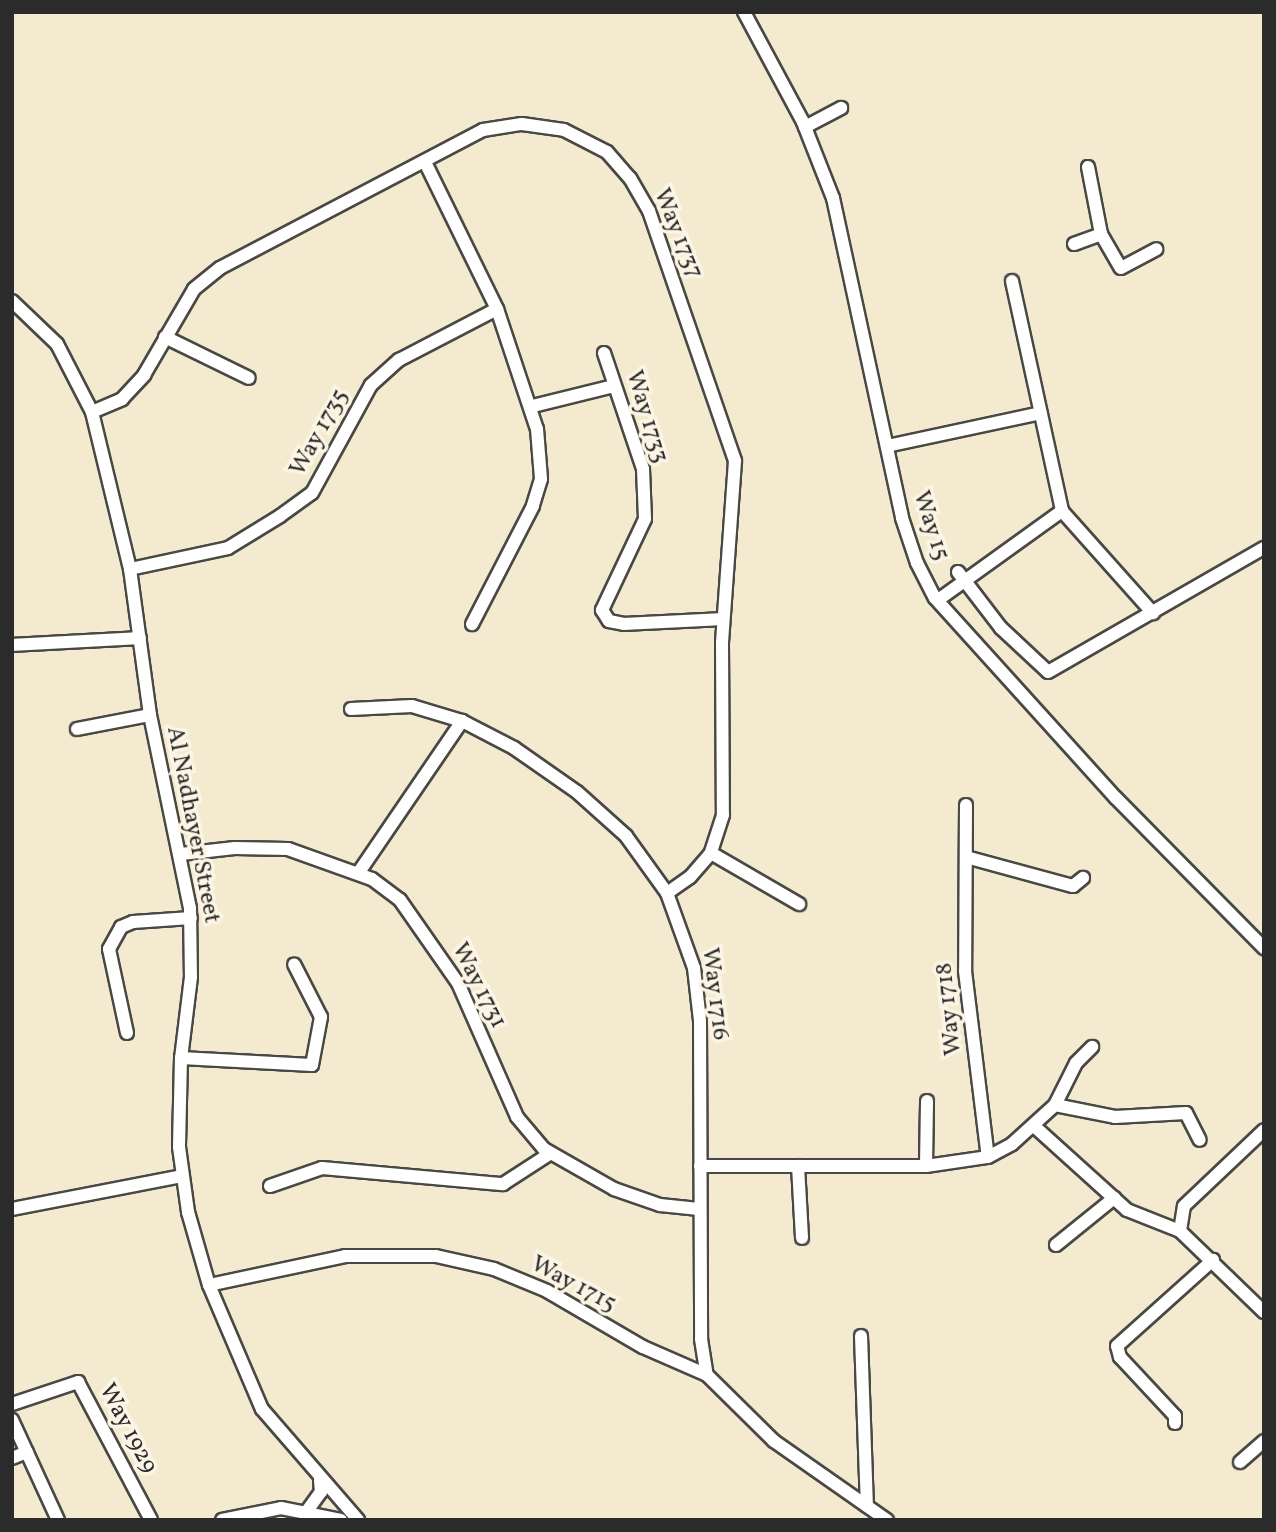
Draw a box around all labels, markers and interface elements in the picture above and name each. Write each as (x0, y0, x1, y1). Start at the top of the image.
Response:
street label: Way 1737 (646, 184, 708, 284)
street label: Way 1733 (618, 367, 674, 467)
street label: Way 1735 (284, 384, 356, 482)
street label: Way 15 (905, 487, 955, 565)
street label: Al Nadhayer Street (159, 724, 225, 926)
street label: Way 1731 (444, 938, 512, 1034)
street label: Way 1716 (694, 946, 734, 1042)
street label: Way 1718 (931, 961, 969, 1057)
street label: Way 1715 (525, 1250, 621, 1320)
street label: Way 1929 (91, 1379, 163, 1479)

